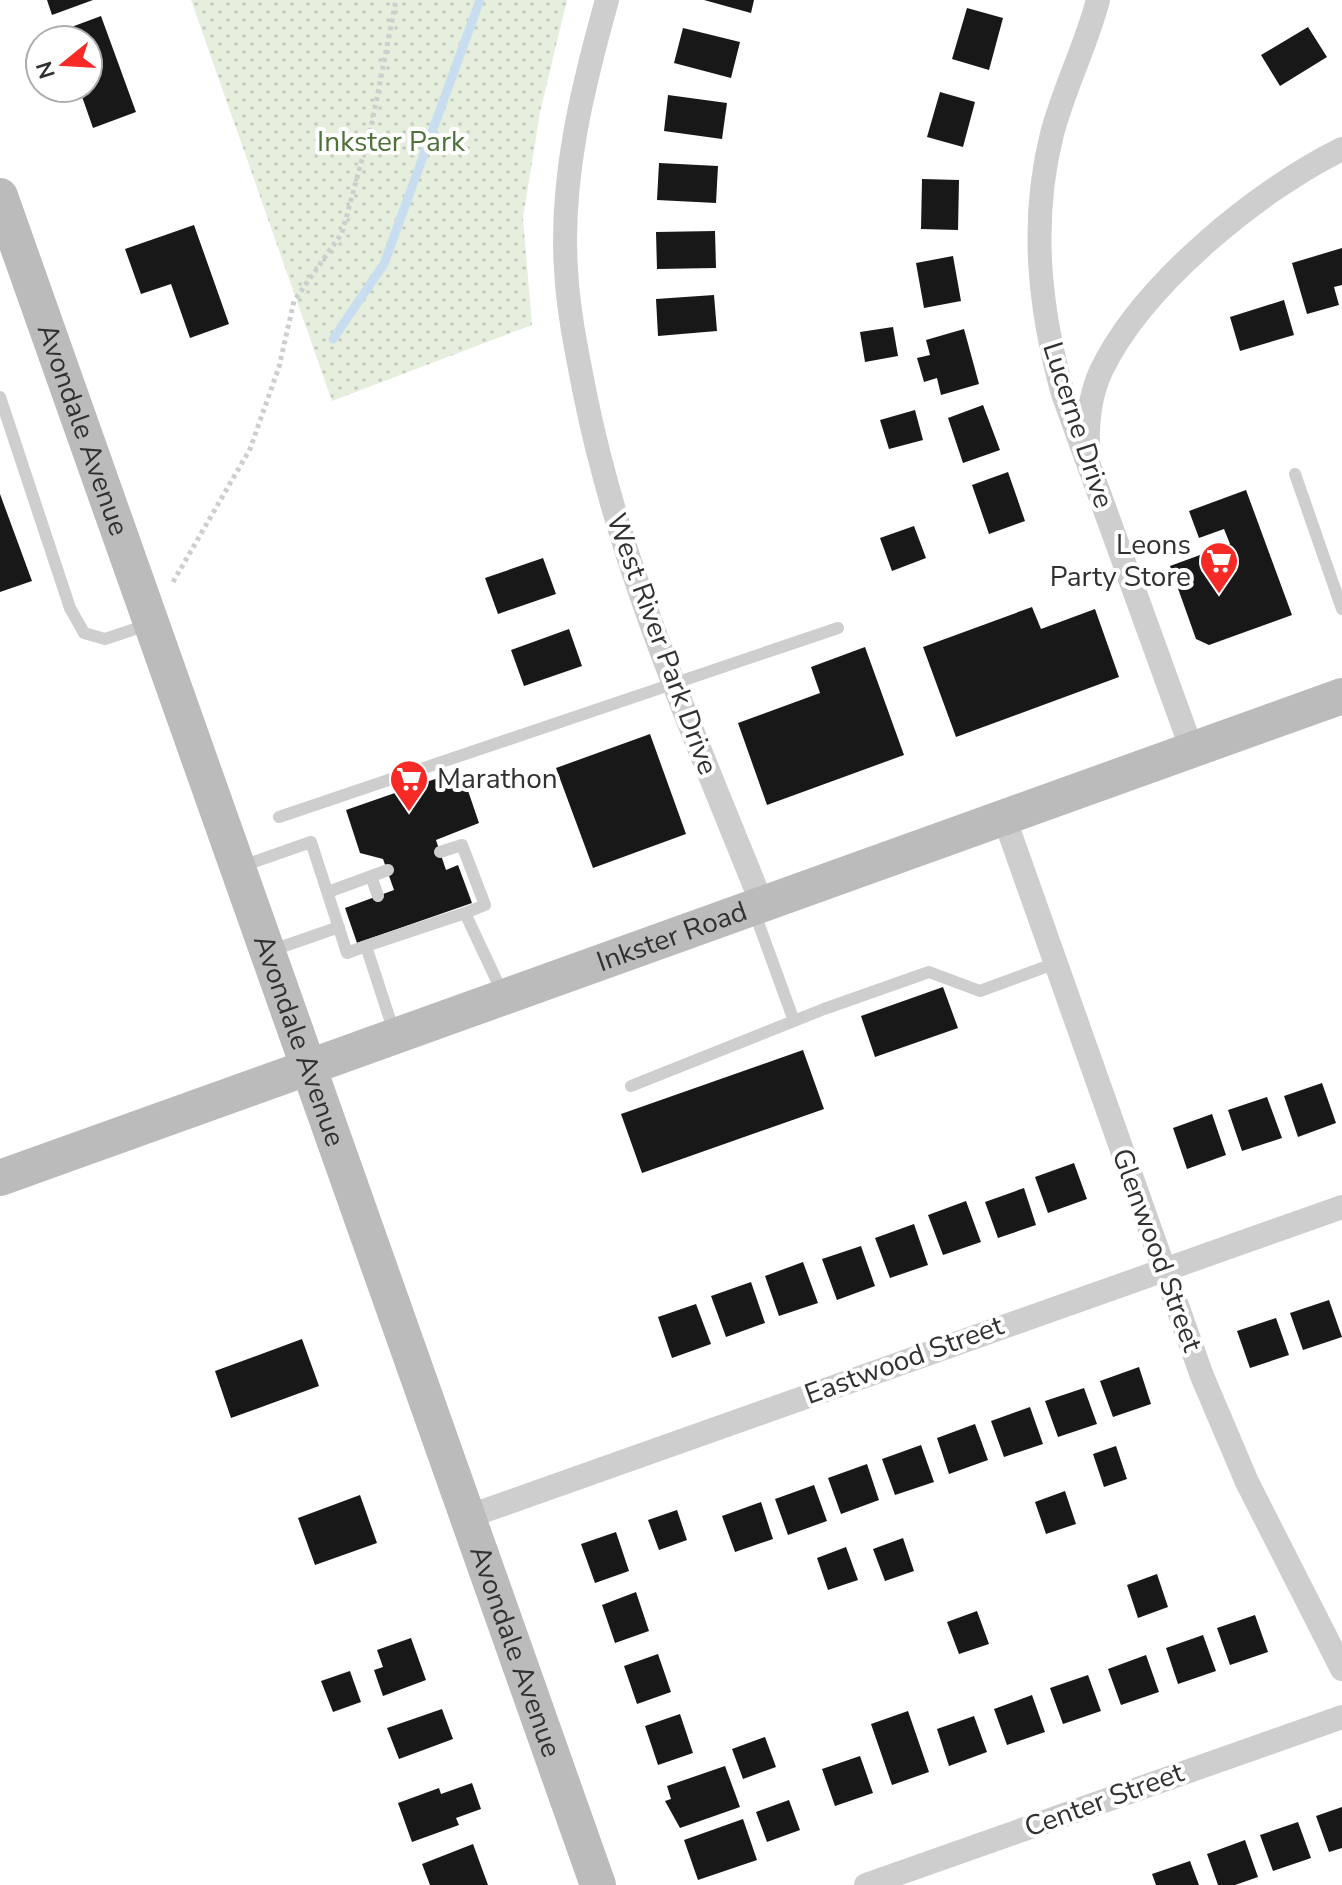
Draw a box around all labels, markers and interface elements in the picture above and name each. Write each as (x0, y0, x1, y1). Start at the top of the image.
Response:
north arrow (24, 24, 104, 104)
text: N (29, 57, 63, 82)
park label: Inkster Park (317, 123, 466, 161)
street label: Avondale Avenue (28, 319, 138, 541)
street label: Lucerne Drive (1033, 337, 1123, 513)
street label: West River Park Drive (597, 508, 727, 780)
place label: Leons Party Store (1050, 526, 1191, 596)
supermarket icon: Leons Party Store (1198, 540, 1240, 595)
supermarket icon: Marathon (388, 758, 430, 813)
place label: Marathon (437, 760, 558, 798)
street label: Inkster Road (592, 892, 752, 981)
street label: Avondale Avenue (244, 930, 354, 1152)
street label: Glenwood Street (1103, 1143, 1211, 1357)
street label: Eastwood Street (799, 1306, 1009, 1414)
street label: Avondale Avenue (460, 1540, 570, 1763)
street label: Center Street (1019, 1754, 1189, 1846)

